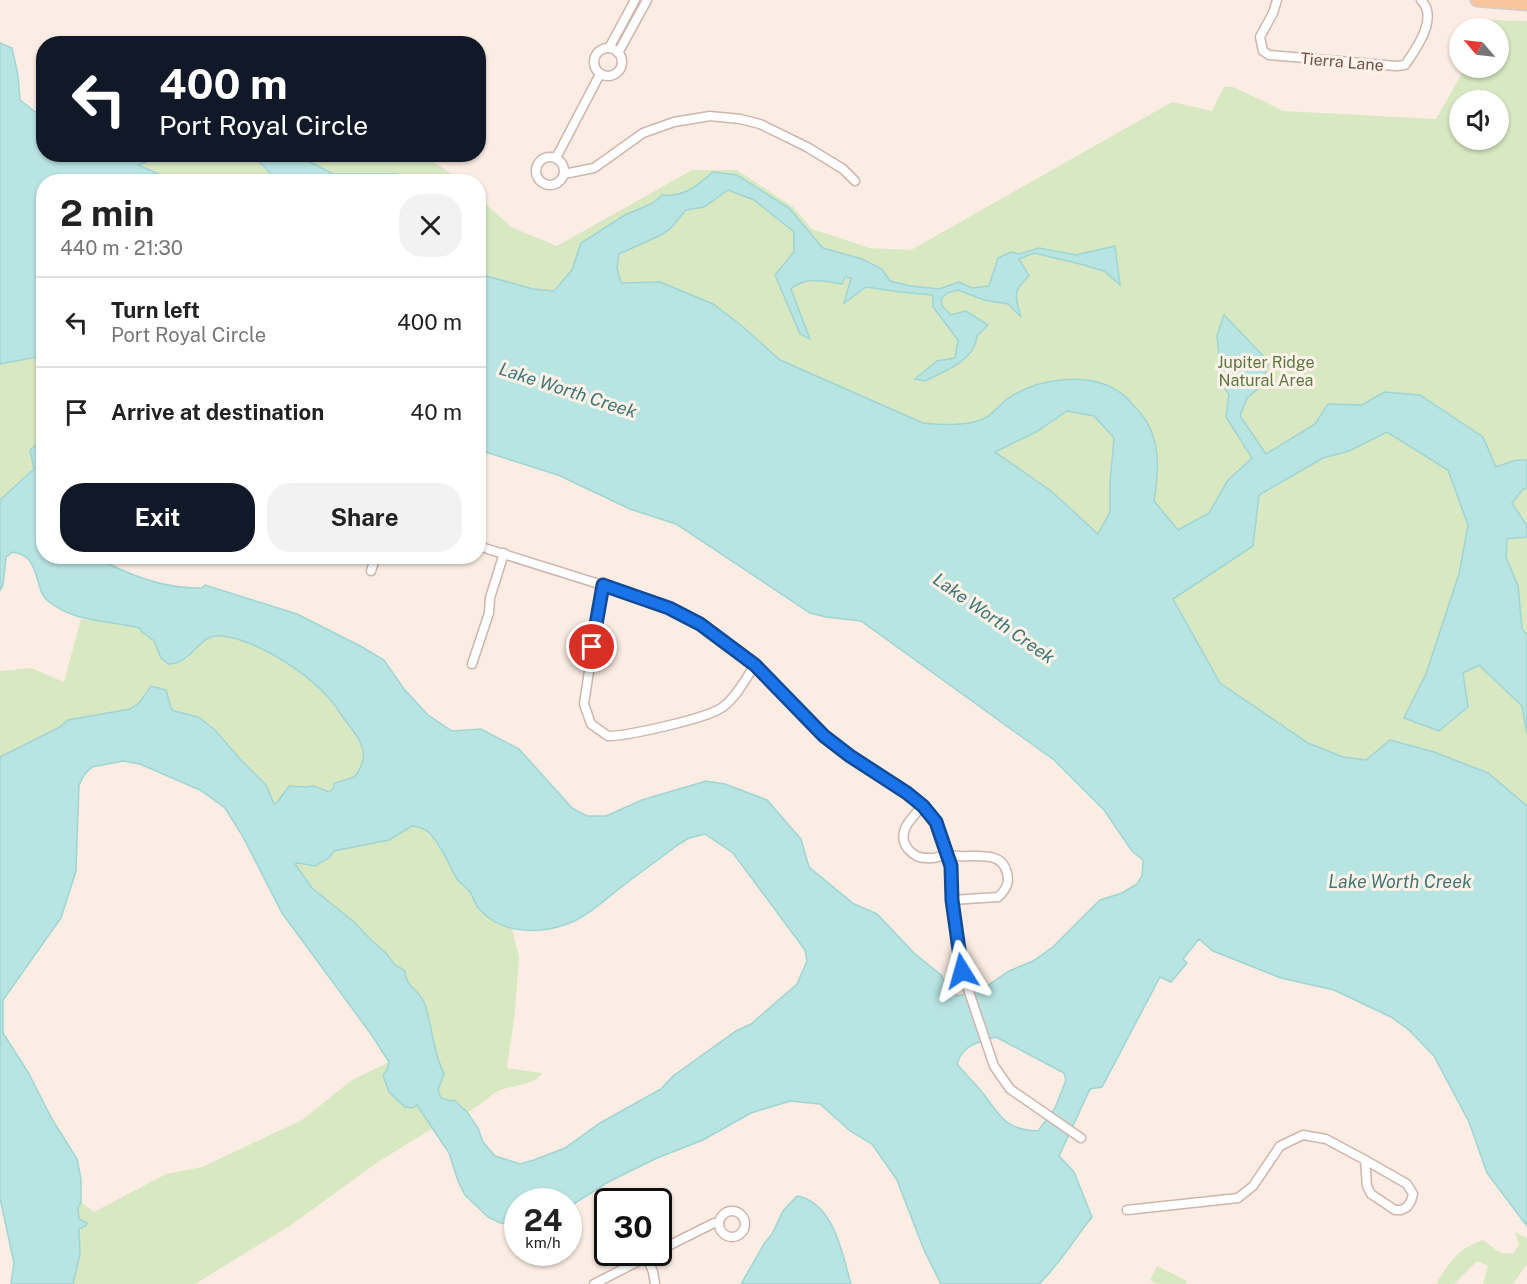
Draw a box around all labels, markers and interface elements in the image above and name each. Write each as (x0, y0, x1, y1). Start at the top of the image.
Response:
north arrow (1449, 18, 1509, 78)
map controls (1449, 18, 1509, 150)
street label: Tierra Lane (1300, 49, 1384, 75)
text: 400 m (159, 59, 288, 108)
icon: left (60, 60, 138, 138)
button: sound (1449, 90, 1509, 150)
text: Port Royal Circle (159, 109, 368, 141)
text: 2 min (60, 192, 154, 234)
button: close (399, 194, 462, 257)
text: 440 m · 21:30 (60, 236, 183, 260)
text: Turn left (111, 297, 200, 323)
icon: left (60, 306, 93, 339)
text: 400 m (397, 309, 462, 335)
text: Port Royal Circle (111, 323, 266, 347)
park label: Jupiter Ridge Natural Area (1217, 353, 1315, 390)
water label: Lake Worth Creek (497, 358, 640, 422)
icon: arrive (60, 396, 93, 429)
text: Arrive at destination (111, 399, 324, 425)
text: 40 m (410, 399, 462, 425)
button: Exit (60, 483, 255, 552)
button: Share (267, 483, 462, 552)
water label: Lake Worth Creek (929, 568, 1059, 668)
pin (566, 621, 617, 672)
icon: arrive (575, 630, 608, 663)
water label: Lake Worth Creek (1328, 871, 1472, 892)
position arrow (930, 939, 994, 1003)
speed limit sign: 30 (594, 1188, 672, 1266)
text: 24 (524, 1202, 562, 1238)
text: km/h (525, 1234, 561, 1251)

